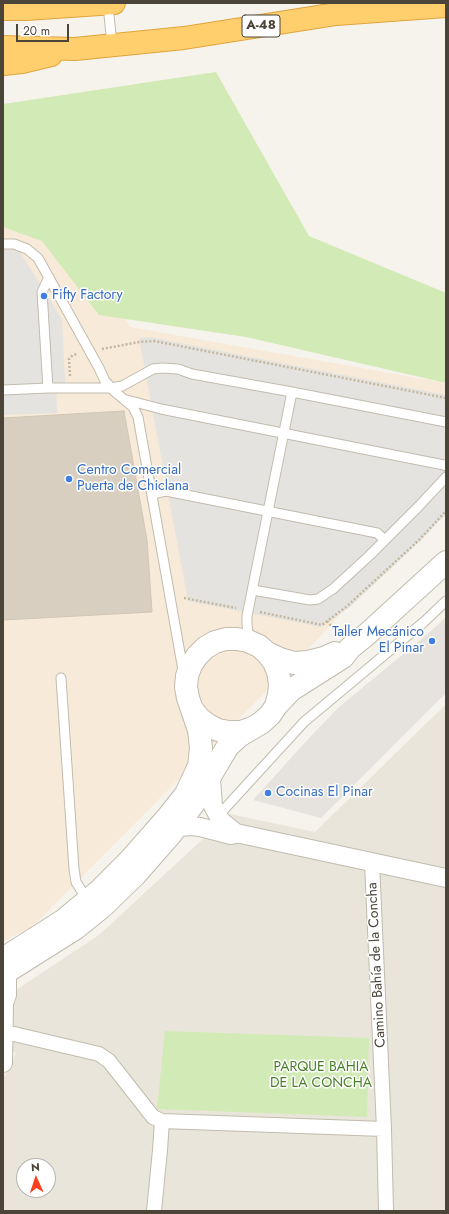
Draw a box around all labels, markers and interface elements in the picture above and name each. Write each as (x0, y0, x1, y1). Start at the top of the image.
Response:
road number: A-48 (242, 15, 280, 37)
scale bar (18, 16, 71, 42)
text: 20 m (23, 22, 50, 40)
place label: Fifty Factory (52, 288, 123, 304)
marker: Fifty Factory (39, 291, 49, 301)
place label: Centro Comercial Puerta de Chiclana (77, 463, 189, 496)
marker: Centro Comercial Puerta de Chiclana (64, 474, 74, 484)
place label: Taller Mecánico El Pinar (332, 625, 424, 658)
marker: Taller Mecánico El Pinar (427, 636, 437, 646)
place label: Cocinas El Pinar (276, 785, 373, 801)
marker: Cocinas El Pinar (263, 788, 273, 798)
street label: Camino Bahía de la Concha (364, 882, 390, 1048)
park label: PARQUE BAHIA DE LA CONCHA (270, 1060, 372, 1092)
north arrow (16, 1158, 56, 1198)
text: N (31, 1159, 40, 1175)

